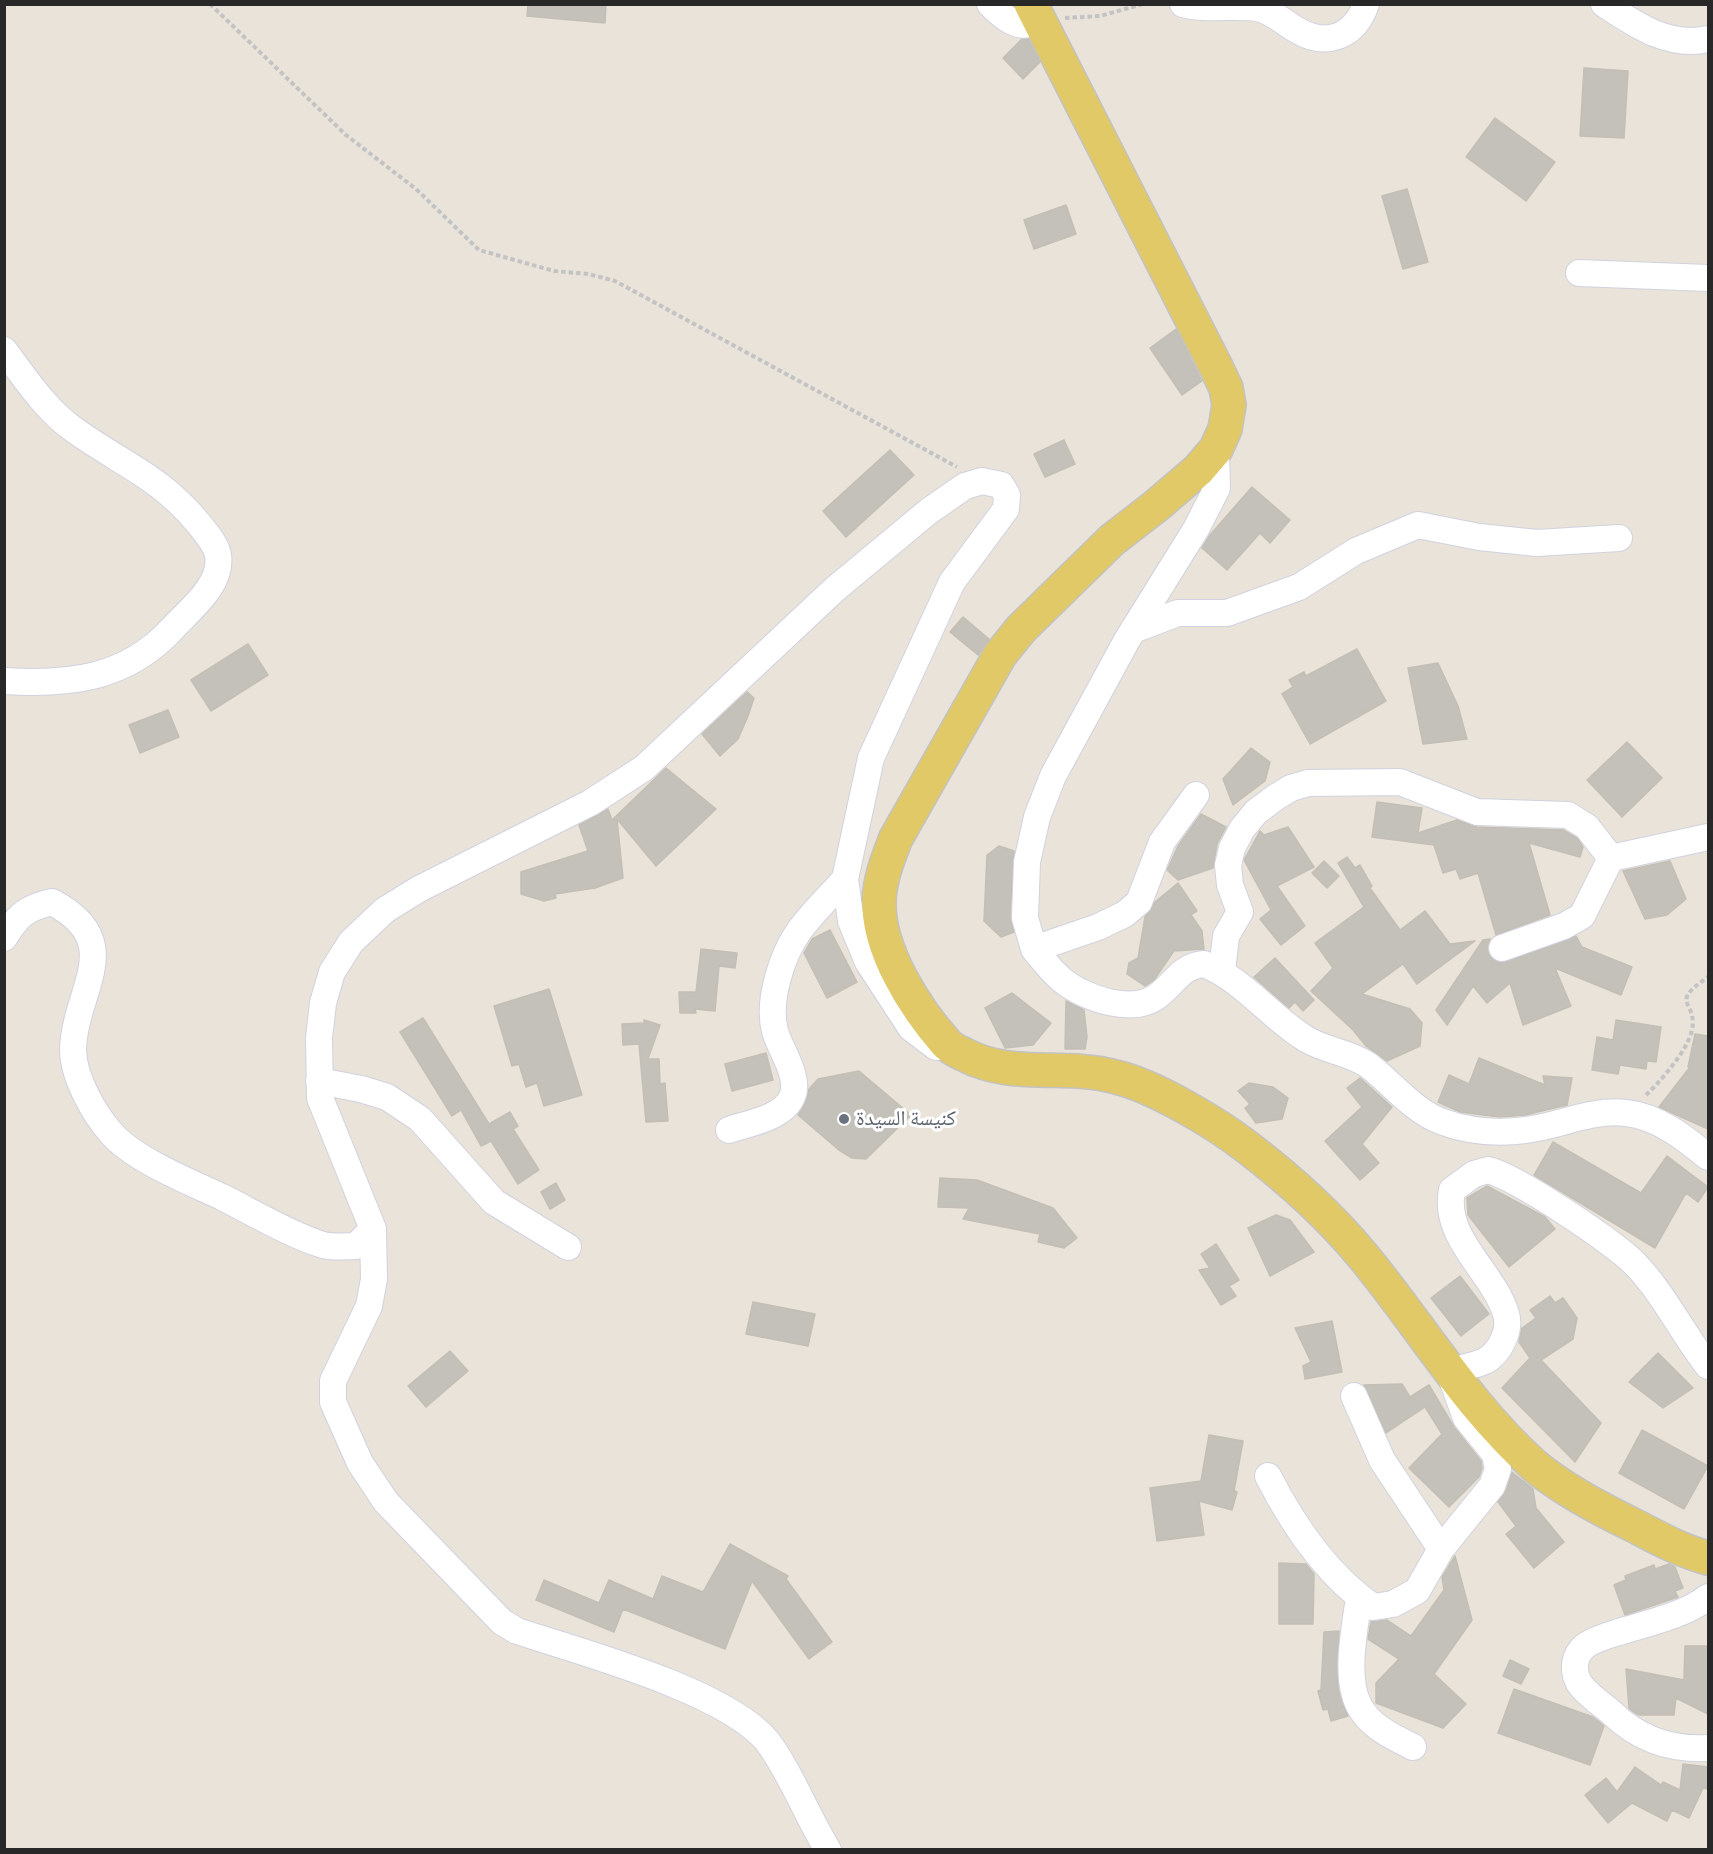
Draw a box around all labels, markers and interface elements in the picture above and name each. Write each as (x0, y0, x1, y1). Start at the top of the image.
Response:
place label: كنيسة السيدة (856, 1106, 956, 1132)
marker: كنيسة السيدة (837, 1112, 851, 1126)

